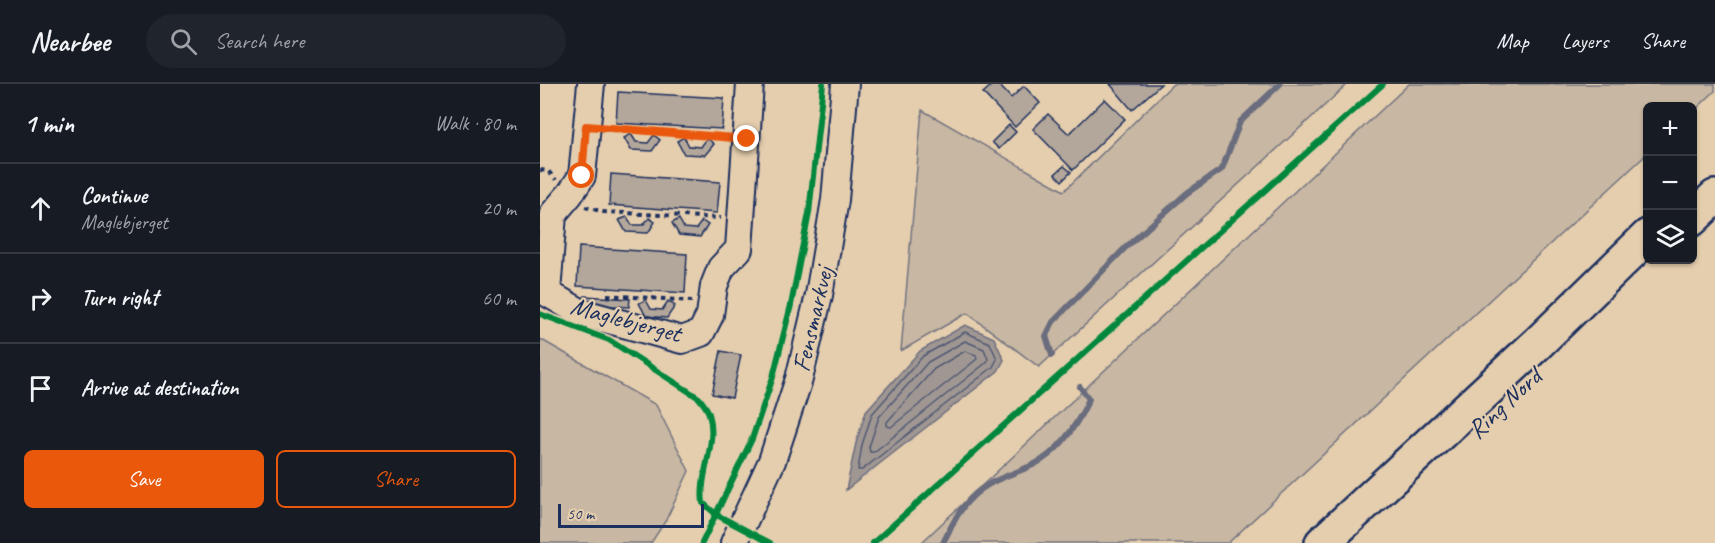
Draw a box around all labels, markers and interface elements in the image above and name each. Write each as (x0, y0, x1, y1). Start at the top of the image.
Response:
search box (146, 14, 566, 68)
text: Nearbee (30, 24, 110, 59)
icon: search (167, 25, 200, 58)
text: Search here (215, 27, 304, 55)
text: Map (1496, 28, 1529, 54)
text: Layers (1562, 28, 1608, 54)
text: Share (1641, 28, 1685, 54)
map controls (1643, 102, 1697, 264)
button: + (1643, 102, 1697, 156)
text: 1 min (24, 107, 74, 140)
text: Walk · 80 m (435, 111, 516, 136)
route end (733, 125, 759, 151)
button: − (1643, 156, 1697, 210)
route start (568, 162, 594, 188)
text: Continue (81, 182, 147, 210)
icon: ahead (24, 192, 57, 225)
text: 20 m (482, 196, 516, 221)
text: Maglebjerget (81, 210, 168, 235)
button: layers (1643, 210, 1697, 264)
street label: Fensmarkvej (784, 261, 841, 375)
icon: right (24, 282, 57, 315)
text: Turn right (81, 284, 158, 312)
text: 60 m (482, 286, 516, 311)
street label: Maglebjerget (567, 289, 687, 351)
street label: Ring Nord (1460, 358, 1551, 446)
icon: arrive (24, 372, 57, 405)
text: Arrive at destination (81, 374, 238, 402)
button: Save (24, 450, 264, 508)
button: Share (276, 450, 516, 508)
scale bar (558, 501, 704, 528)
text: 50 m (567, 504, 594, 524)

